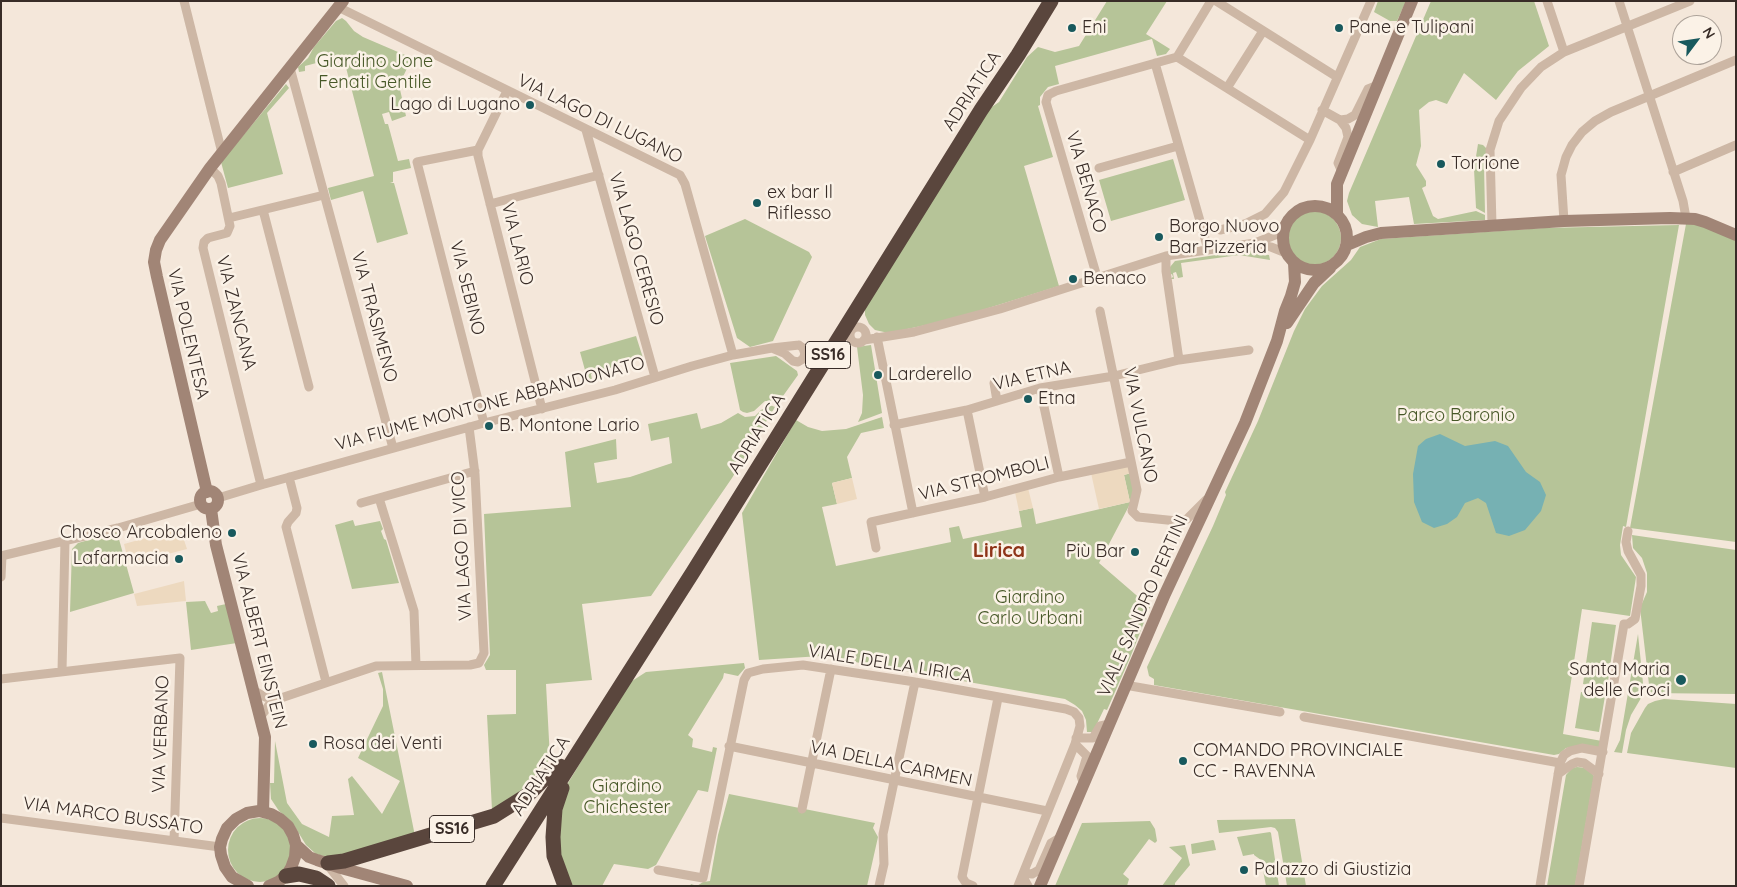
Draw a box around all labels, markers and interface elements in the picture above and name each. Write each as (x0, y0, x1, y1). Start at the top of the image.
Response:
north arrow (1672, 15, 1722, 65)
place label: Eni (1082, 17, 1106, 39)
place label: Pane e Tulipani (1349, 17, 1474, 39)
marker: Eni (1066, 22, 1078, 34)
marker: Pane e Tulipani (1333, 22, 1345, 34)
text: N (1699, 24, 1719, 42)
street label: ADRIATICA (938, 47, 1006, 135)
park label: Giardino Jone Fenati Gentile (317, 51, 433, 94)
street label: VIA LAGO DI LUGANO (514, 70, 686, 168)
place label: Lago di Lugano (390, 94, 520, 116)
marker: Lago di Lugano (524, 99, 536, 111)
street label: VIA BENACO (1061, 128, 1111, 236)
place label: Torrione (1451, 153, 1520, 175)
marker: Torrione (1435, 158, 1447, 170)
street label: VIA LAGO CERESIO (604, 170, 668, 328)
place label: ex bar Il Riflesso (767, 182, 833, 224)
marker: ex bar Il Riflesso (751, 197, 763, 209)
street label: VIA LARIO (496, 200, 538, 288)
place label: Borgo Nuovo Bar Pizzeria (1169, 216, 1279, 258)
marker: Borgo Nuovo Bar Pizzeria (1153, 231, 1165, 243)
street label: VIA SEBINO (445, 239, 489, 337)
street label: VIA TRASIMENO (346, 249, 402, 385)
street label: VIA ZANCANA (211, 253, 261, 373)
street label: VIA POLENTESA (162, 267, 214, 401)
place label: Benaco (1083, 268, 1146, 290)
marker: Benaco (1067, 273, 1079, 285)
road number: SS16 (806, 342, 850, 368)
street label: VIA FIUME MONTONE ABBANDONATO (333, 352, 647, 456)
street label: VIA ETNA (991, 357, 1073, 395)
place label: Larderello (888, 364, 972, 386)
street label: VIA VULCANO (1118, 365, 1162, 485)
marker: Larderello (872, 369, 884, 381)
place label: Etna (1038, 388, 1076, 410)
street label: ADRIATICA (724, 390, 790, 478)
marker: Etna (1022, 393, 1034, 405)
park label: Parco Baronio (1397, 405, 1515, 427)
place label: B. Montone Lario (499, 415, 640, 437)
marker: B. Montone Lario (483, 420, 495, 432)
street label: VIA STROMBOLI (916, 452, 1052, 506)
street label: VIA LAGO DI VICO (447, 471, 477, 621)
street label: VIALE SANDRO PERTINI (1093, 512, 1193, 700)
place label: Chosco Arcobaleno (60, 522, 222, 544)
marker: Chosco Arcobaleno (226, 527, 238, 539)
district label: Lirica (973, 539, 1025, 563)
place label: Più Bar (1066, 541, 1125, 563)
marker: Più Bar (1129, 546, 1141, 558)
place label: Lafarmacia (73, 548, 169, 570)
street label: VIA ALBERT EINSTEIN (227, 551, 291, 731)
marker: Lafarmacia (173, 553, 185, 565)
park label: Giardino Carlo Urbani (977, 587, 1083, 630)
street label: VIALE DELLA LIRICA (806, 640, 974, 688)
place label: Santa Maria delle Croci (1569, 659, 1670, 702)
marker: Santa Maria delle Croci (1674, 673, 1688, 687)
street label: VIA VERBANO (148, 675, 174, 793)
street label: ADRIATICA (507, 732, 575, 820)
place label: Rosa dei Venti (323, 733, 442, 755)
street label: VIA DELLA CARMEN (808, 736, 974, 792)
marker: Rosa dei Venti (307, 738, 319, 750)
place label: COMANDO PROVINCIALE CC - RAVENNA (1193, 740, 1403, 782)
marker: COMANDO PROVINCIALE CC - RAVENNA (1177, 755, 1189, 767)
park label: Giardino Chichester (583, 776, 671, 819)
street label: VIA MARCO BUSSATO (22, 793, 204, 839)
road number: SS16 (430, 816, 474, 842)
place label: Palazzo di Giustizia (1254, 859, 1411, 881)
marker: Palazzo di Giustizia (1238, 864, 1250, 876)

